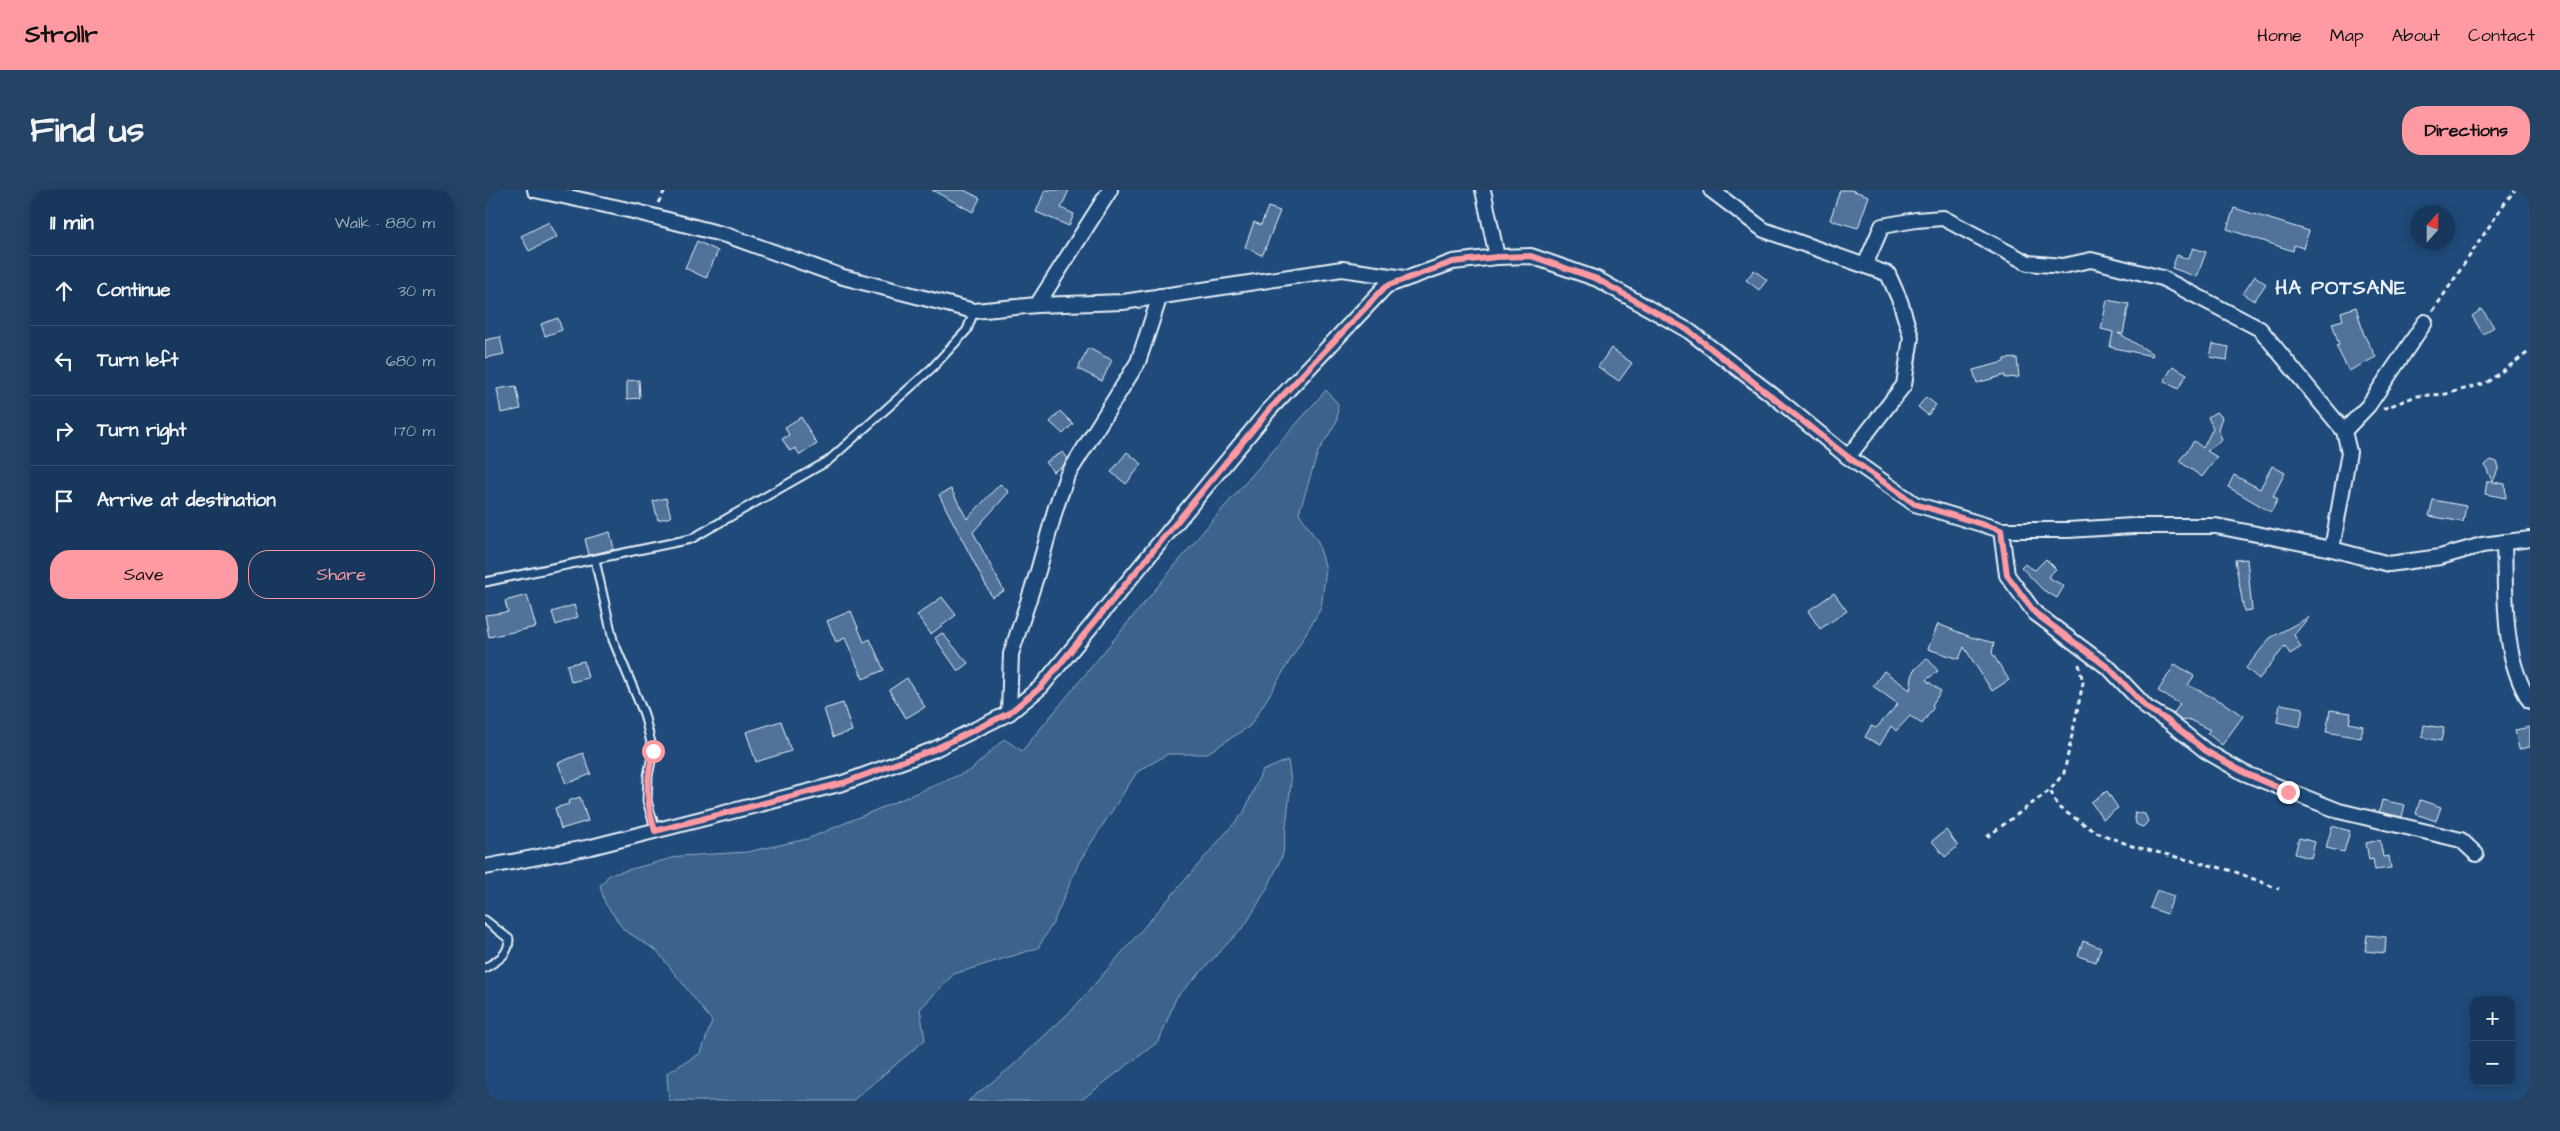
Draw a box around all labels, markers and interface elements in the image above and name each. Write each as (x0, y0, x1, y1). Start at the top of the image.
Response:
text: Strollr (25, 18, 98, 52)
text: Home (2257, 23, 2302, 48)
text: Map (2330, 23, 2364, 48)
text: About (2392, 23, 2440, 48)
text: Contact (2468, 23, 2535, 48)
text: Find us (30, 106, 144, 155)
button: Directions (2402, 106, 2530, 155)
north arrow (2410, 205, 2455, 250)
text: 11 min (50, 208, 94, 237)
text: Walk · 880 m (335, 212, 435, 234)
district label: HA POTSANE (2275, 274, 2407, 302)
icon: ahead (50, 277, 78, 305)
text: Continue (97, 277, 171, 304)
text: 30 m (398, 280, 435, 302)
icon: left (50, 347, 78, 375)
text: Turn left (97, 347, 178, 374)
text: 680 m (386, 350, 435, 372)
icon: right (50, 417, 78, 445)
text: Turn right (97, 417, 186, 444)
text: 170 m (394, 420, 435, 442)
icon: arrive (50, 487, 78, 515)
text: Arrive at destination (97, 487, 276, 514)
button: Save (50, 550, 238, 599)
button: Share (248, 550, 435, 599)
route start (642, 740, 665, 763)
route end (2277, 781, 2300, 804)
map controls (2470, 996, 2515, 1086)
button: + (2470, 996, 2515, 1041)
button: − (2470, 1041, 2515, 1086)

